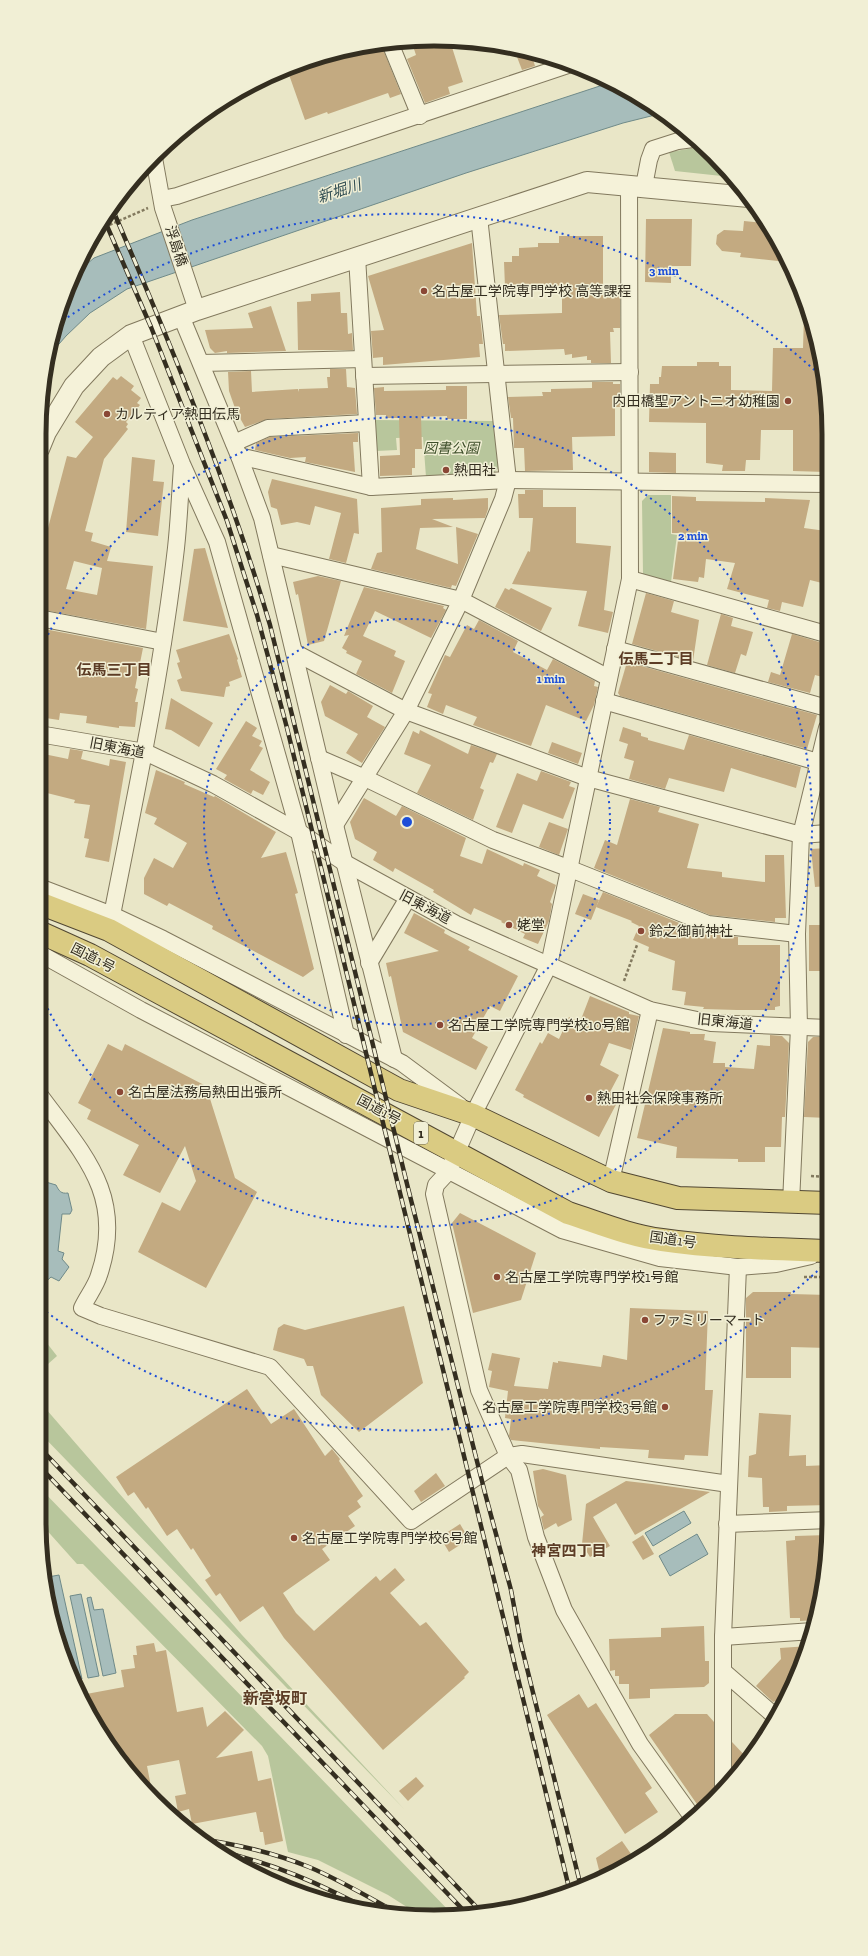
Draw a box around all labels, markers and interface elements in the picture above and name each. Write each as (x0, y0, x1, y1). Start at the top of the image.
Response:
water label: 新堀川 (315, 175, 365, 207)
street label: 浮島橋 (161, 223, 191, 269)
text: 3 min (649, 264, 679, 278)
place label: 名古屋工学院専門学校 高等課程 (432, 283, 631, 300)
marker: 名古屋工学院専門学校 高等課程 (419, 286, 429, 296)
place label: 内田橋聖アントニオ幼稚園 (613, 393, 780, 410)
marker: 内田橋聖アントニオ幼稚園 (783, 396, 793, 406)
place label: カルティア熱田伝馬 (115, 406, 240, 423)
marker: カルティア熱田伝馬 (102, 409, 112, 419)
park label: 図書公園 (423, 440, 481, 457)
place label: 熱田社 (454, 462, 496, 479)
marker: 熱田社 (441, 465, 451, 475)
text: 2 min (678, 529, 708, 543)
district label: 伝馬二丁目 (618, 650, 694, 668)
district label: 伝馬三丁目 (76, 661, 152, 679)
text: 1 min (537, 672, 565, 686)
street label: 旧東海道 (88, 734, 146, 762)
centre of rings (400, 815, 414, 829)
street label: 旧東海道 (396, 886, 454, 928)
place label: 姥堂 (517, 917, 545, 934)
marker: 姥堂 (504, 920, 514, 930)
place label: 鈴之御前神社 (649, 923, 733, 940)
marker: 鈴之御前神社 (636, 926, 646, 936)
street label: 国道1号 (68, 940, 118, 976)
street label: 旧東海道 (696, 1011, 754, 1033)
place label: 名古屋工学院専門学校10号館 (448, 1017, 629, 1034)
marker: 名古屋工学院専門学校10号館 (435, 1020, 445, 1030)
place label: 名古屋法務局熱田出張所 (128, 1084, 282, 1101)
marker: 名古屋法務局熱田出張所 (115, 1087, 125, 1097)
place label: 熱田社会保険事務所 (597, 1090, 723, 1107)
street label: 国道1号 (354, 1091, 404, 1129)
marker: 熱田社会保険事務所 (584, 1093, 594, 1103)
road number: 1 (414, 1122, 428, 1144)
street label: 国道1号 (648, 1228, 698, 1252)
place label: 名古屋工学院専門学校1号館 (505, 1269, 678, 1286)
marker: 名古屋工学院専門学校1号館 (492, 1272, 502, 1282)
place label: ファミリーマート (653, 1312, 765, 1329)
marker: ファミリーマート (640, 1315, 650, 1325)
place label: 名古屋工学院専門学校3号館 (482, 1399, 657, 1416)
marker: 名古屋工学院専門学校3号館 (660, 1402, 670, 1412)
place label: 名古屋工学院専門学校6号館 (302, 1530, 477, 1547)
marker: 名古屋工学院専門学校6号館 (289, 1533, 299, 1543)
district label: 神宮四丁目 (530, 1542, 607, 1560)
district label: 新宮坂町 (243, 1689, 307, 1708)

